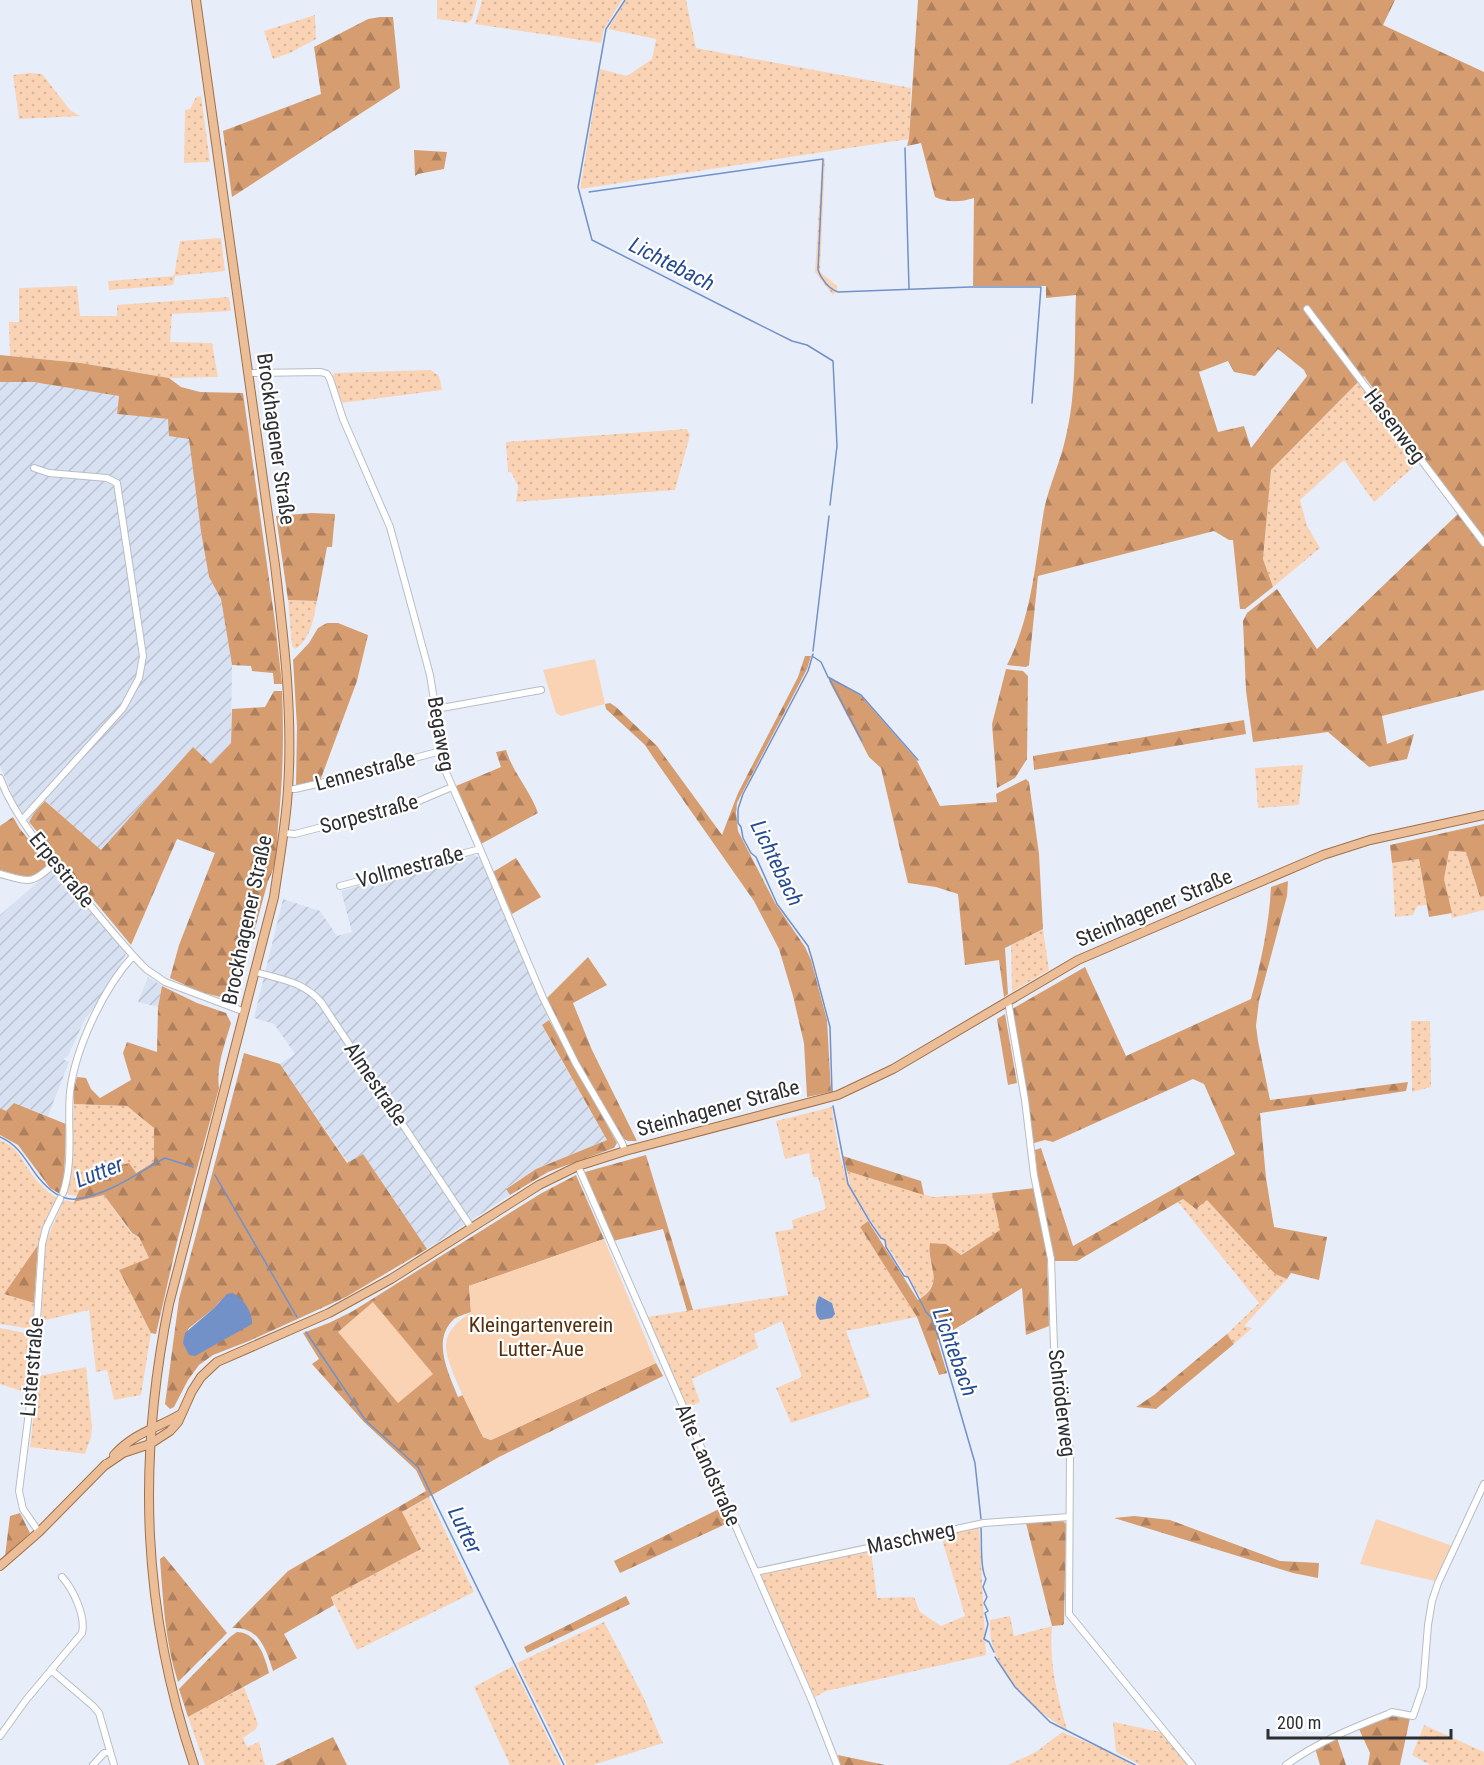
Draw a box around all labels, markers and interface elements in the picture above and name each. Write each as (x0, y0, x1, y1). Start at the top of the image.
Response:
water label: Lichtebach (625, 232, 719, 296)
street label: Brockhagener Straße (252, 352, 300, 526)
street label: Hasenweg (1359, 384, 1431, 468)
street label: Begaweg (423, 695, 459, 773)
street label: Lennestraße (312, 746, 418, 796)
street label: Sorpestraße (317, 789, 421, 839)
water label: Lichtebach (746, 816, 808, 910)
street label: Erpestraße (24, 828, 100, 913)
street label: Brockhagener Straße (217, 833, 277, 1007)
street label: Vollmestraße (354, 841, 466, 893)
street label: Steinhagener Straße (1072, 864, 1236, 952)
street label: Almestraße (339, 1038, 413, 1130)
street label: Steinhagener Straße (634, 1075, 802, 1141)
water label: Lutter (72, 1151, 127, 1192)
water label: Lichtebach (927, 1304, 983, 1400)
park label: Kleingartenverein Lutter-Aue (469, 1313, 613, 1361)
street label: Listerstraße (16, 1316, 48, 1418)
street label: Schröderweg (1043, 1348, 1081, 1458)
street label: Alte Landstraße (670, 1400, 746, 1530)
water label: Lutter (443, 1502, 487, 1558)
street label: Maschweg (865, 1517, 957, 1559)
scale bar (1268, 1702, 1451, 1740)
text: 200 m (1277, 1712, 1321, 1733)

